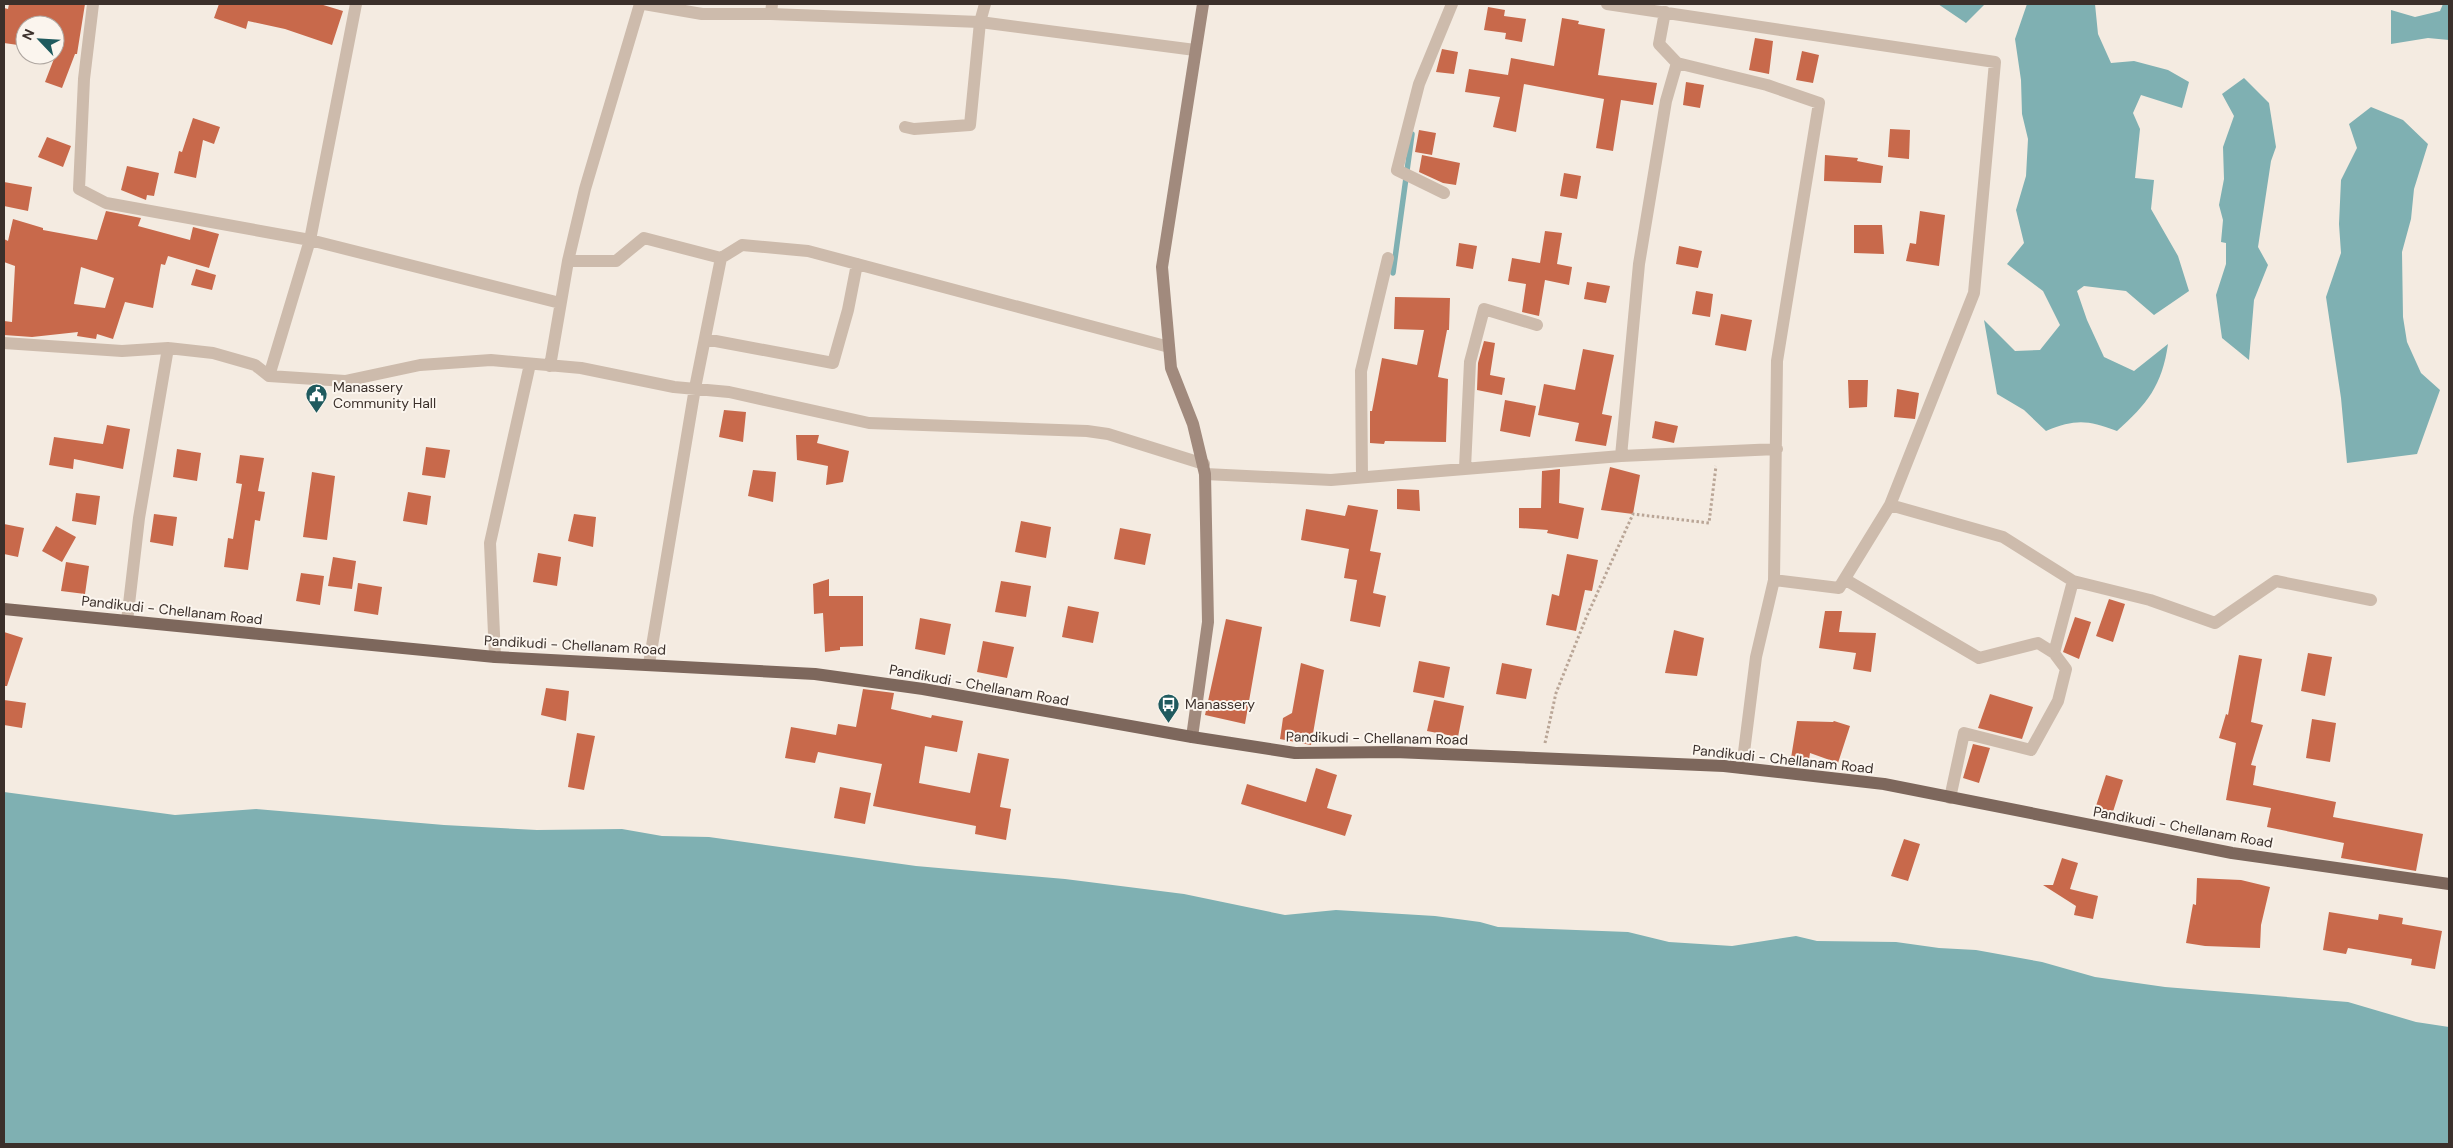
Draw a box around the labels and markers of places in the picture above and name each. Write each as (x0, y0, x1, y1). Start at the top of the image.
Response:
place label: Manassery Community Hall (333, 378, 436, 412)
public building icon: Manassery Community Hall (305, 383, 329, 414)
bus stop icon: Manassery (1157, 692, 1181, 723)
place label: Manassery (1185, 695, 1255, 713)

